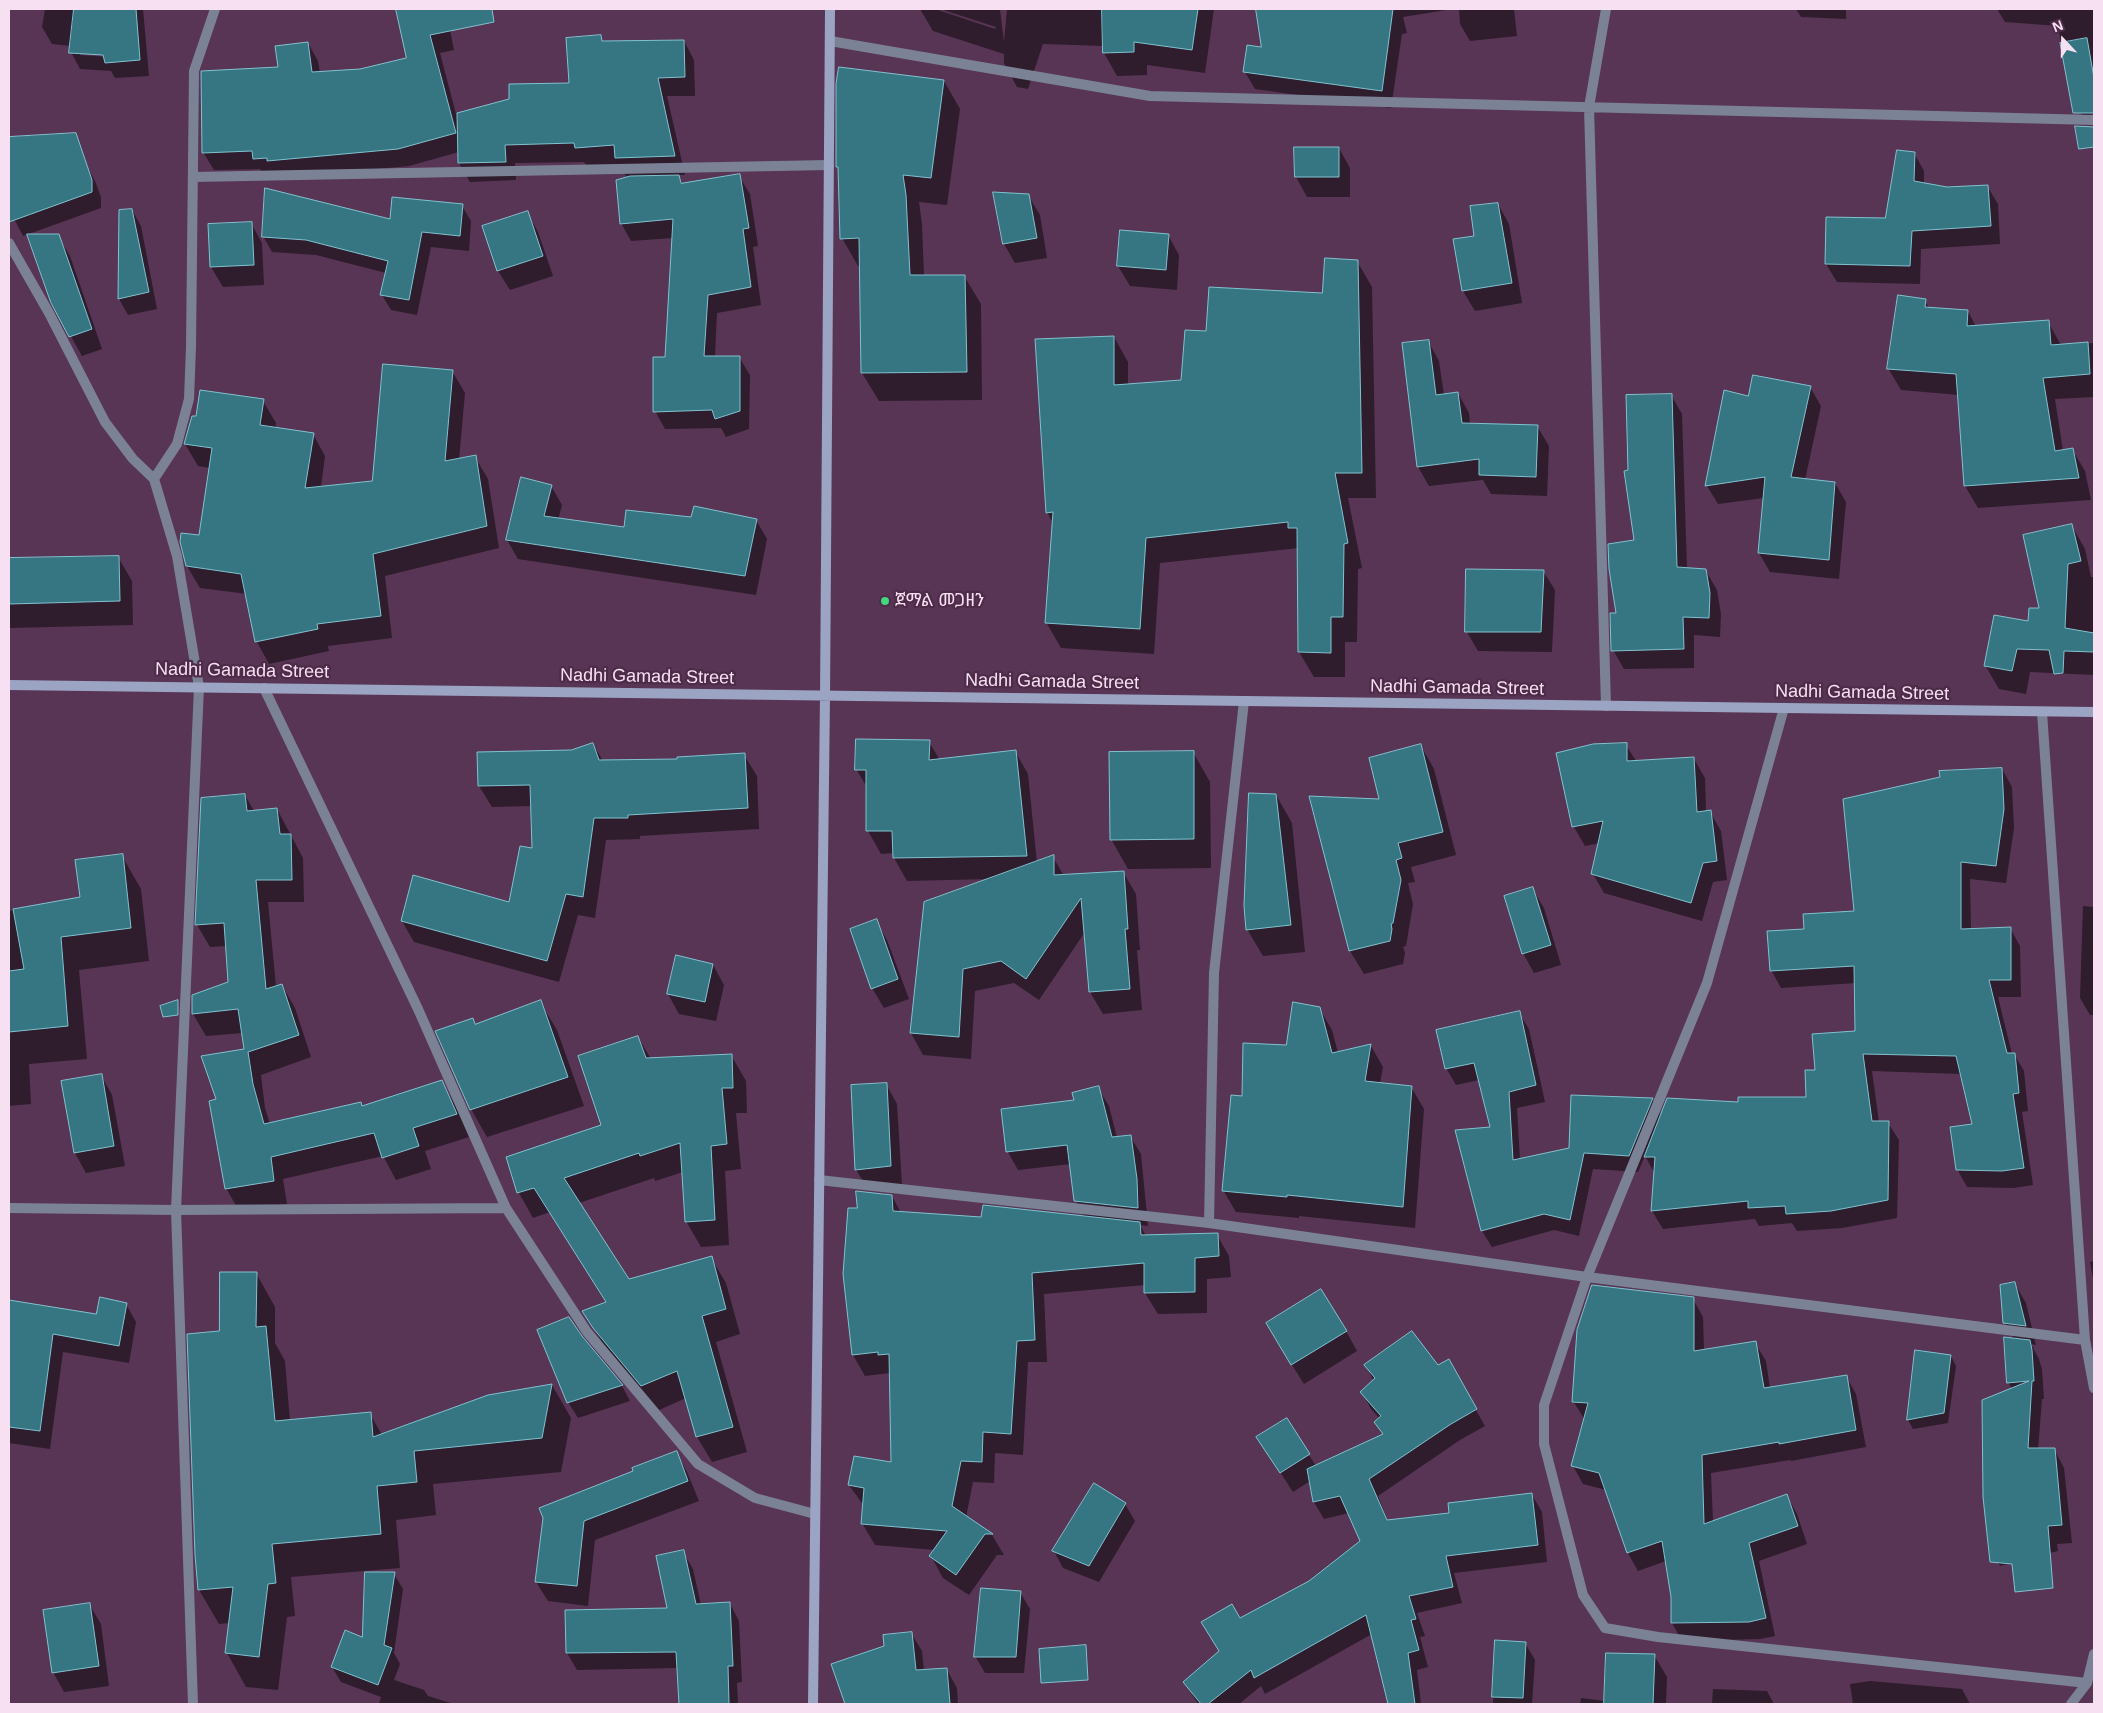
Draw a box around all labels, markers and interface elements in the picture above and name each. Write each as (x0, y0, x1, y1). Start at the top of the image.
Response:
north arrow (2038, 15, 2088, 65)
text: N (2050, 17, 2065, 35)
place label: ጀማል መጋዘን (895, 590, 984, 612)
marker: ጀማል መጋዘን (879, 595, 891, 607)
street label: Nadhi Gamada Street (155, 659, 329, 683)
street label: Nadhi Gamada Street (560, 665, 734, 689)
street label: Nadhi Gamada Street (965, 670, 1139, 694)
street label: Nadhi Gamada Street (1370, 676, 1544, 700)
street label: Nadhi Gamada Street (1775, 681, 1949, 705)

